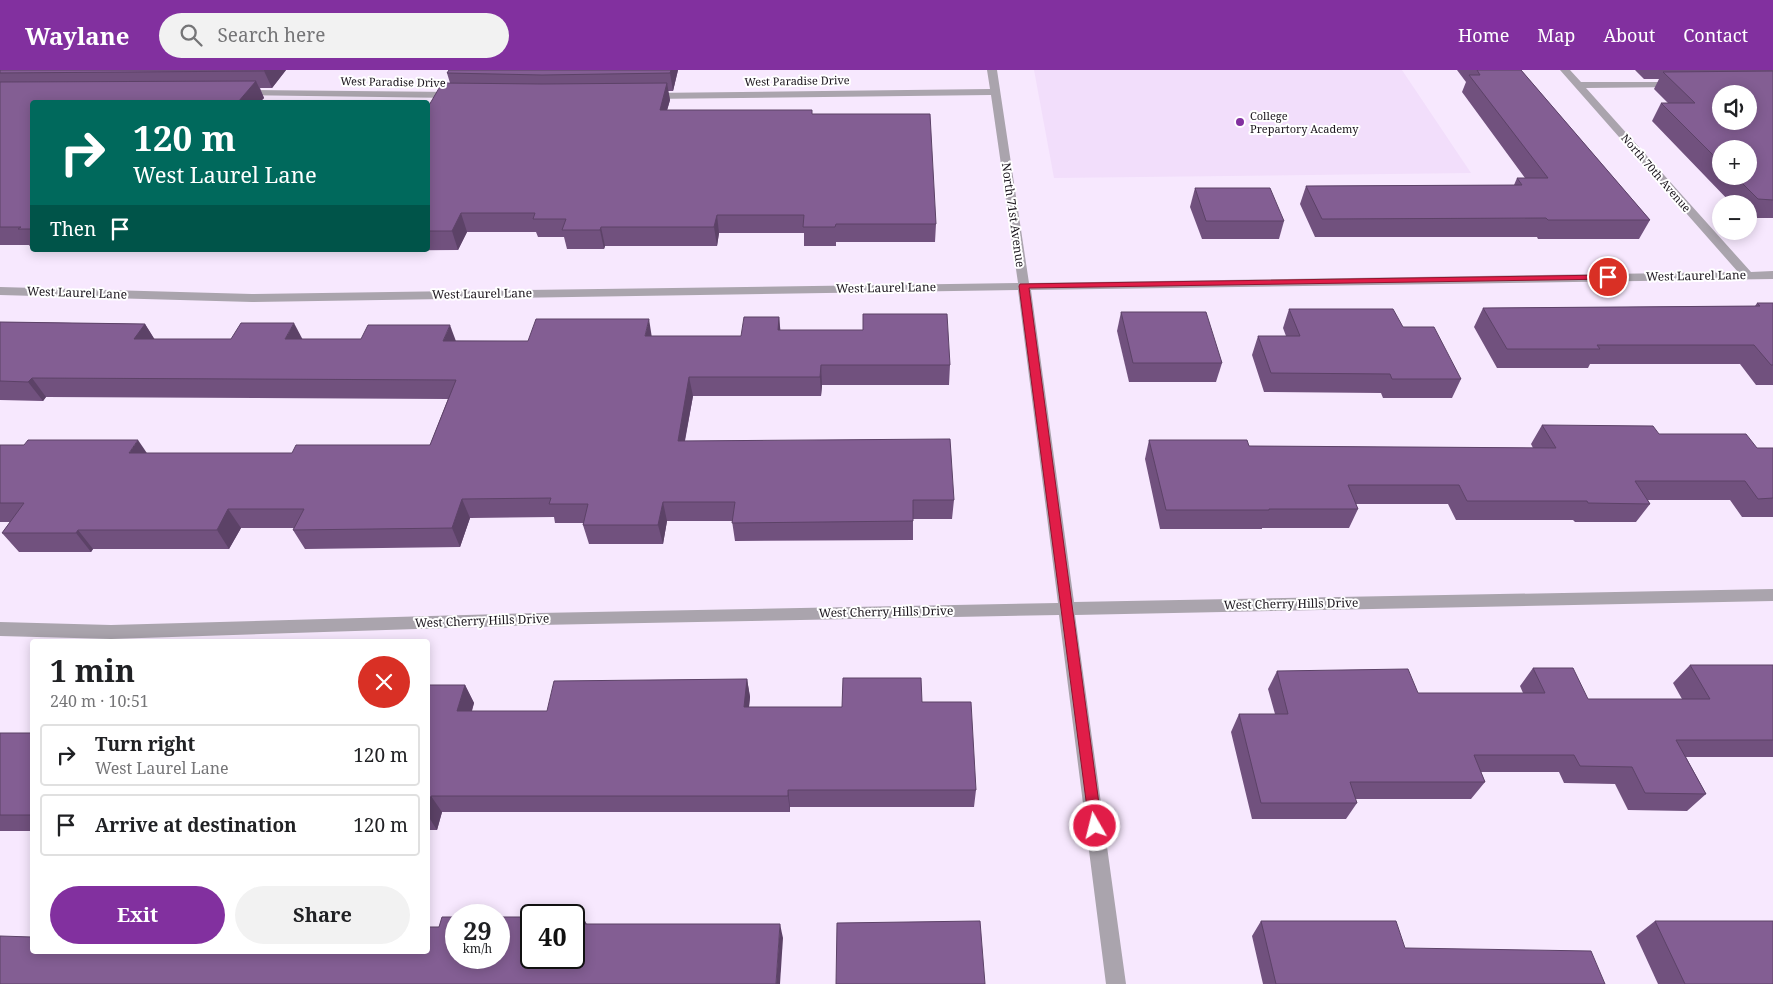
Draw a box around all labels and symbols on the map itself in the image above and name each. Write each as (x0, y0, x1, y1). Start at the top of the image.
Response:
street label: West Paradise Drive (744, 72, 850, 89)
street label: West Paradise Drive (340, 73, 446, 90)
place label: College Prepartory Academy (1250, 108, 1359, 136)
marker: College Prepartory Academy (1234, 116, 1246, 128)
street label: North 70th Avenue (1618, 130, 1695, 215)
street label: North 71st Avenue (998, 161, 1029, 268)
pin (1587, 256, 1629, 298)
street label: West Laurel Lane (1646, 266, 1746, 285)
street label: West Laurel Lane (836, 278, 936, 297)
street label: West Laurel Lane (27, 282, 127, 303)
street label: West Laurel Lane (432, 284, 532, 303)
street label: West Cherry Hills Drive (1224, 594, 1358, 613)
street label: West Cherry Hills Drive (819, 602, 953, 621)
street label: West Cherry Hills Drive (414, 610, 550, 631)
position arrow (1068, 799, 1120, 851)
speed limit sign: 40 (520, 904, 585, 969)

